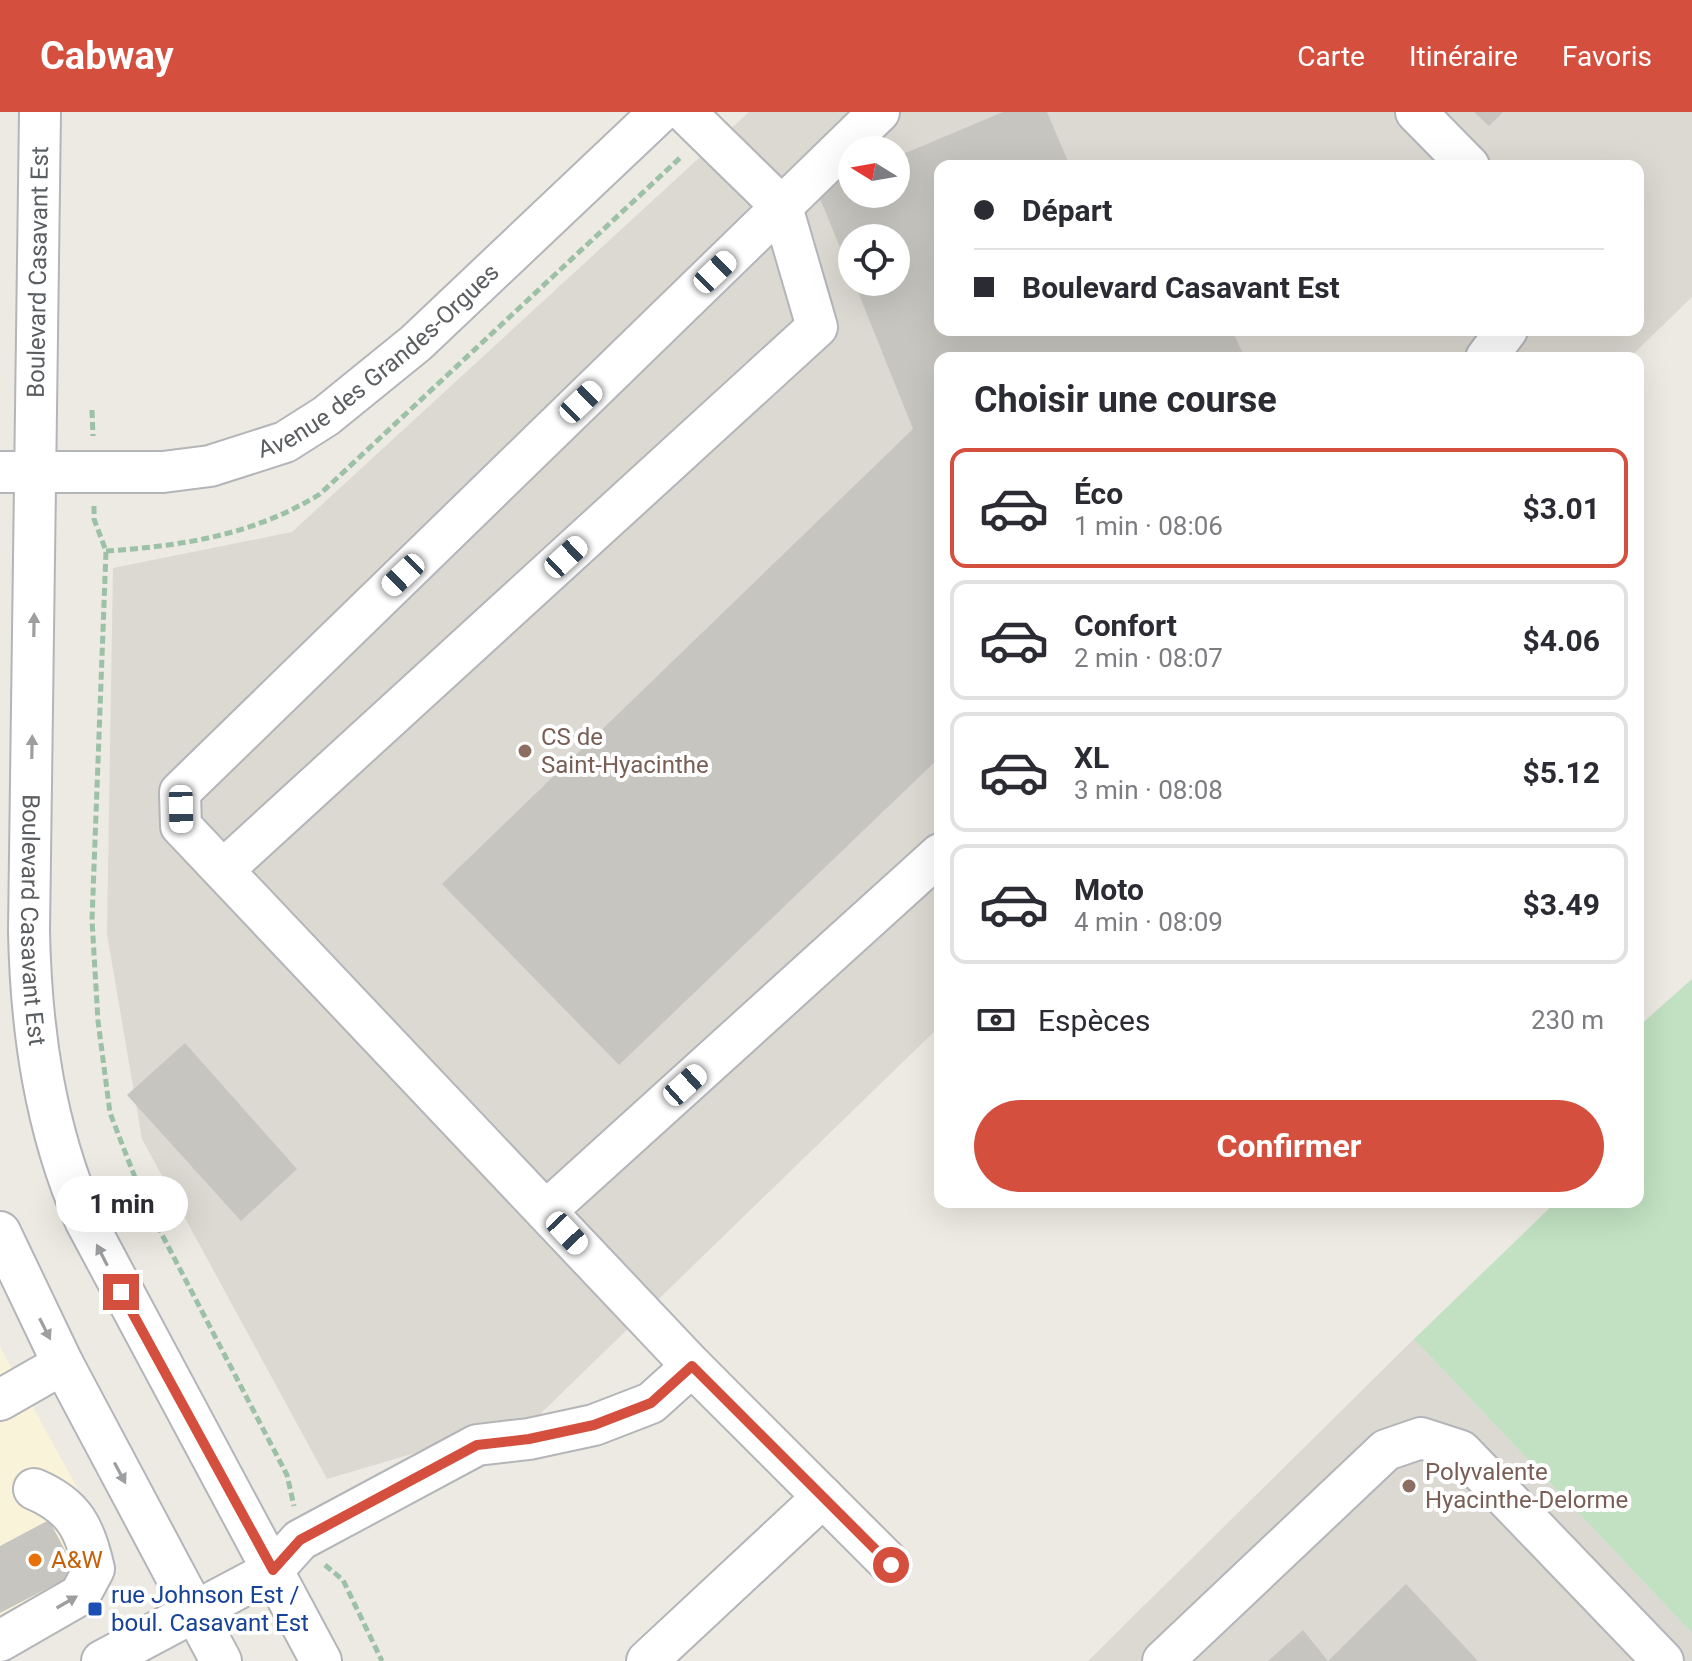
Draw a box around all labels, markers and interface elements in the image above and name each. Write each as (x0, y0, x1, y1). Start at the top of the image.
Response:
text: Cabway (40, 34, 174, 78)
text: Carte (1297, 40, 1365, 73)
text: Itinéraire (1409, 40, 1518, 73)
text: Favoris (1562, 40, 1652, 73)
north arrow (838, 136, 910, 208)
map controls (838, 136, 910, 296)
street label: Boulevard Casavant Est (22, 146, 54, 398)
text: Départ (1022, 193, 1113, 228)
button: locate (838, 224, 910, 296)
car (689, 247, 741, 297)
street label: Avenue des Grandes-Orgues (254, 258, 505, 464)
text: Boulevard Casavant Est (1022, 270, 1340, 305)
car (555, 377, 607, 427)
text: Choisir une course (974, 379, 1277, 421)
icon: car (978, 472, 1050, 544)
text: Éco (1074, 476, 1123, 511)
text: $3.01 (1522, 491, 1600, 526)
text: 1 min · 08:06 (1074, 511, 1223, 541)
car (540, 532, 592, 582)
car (377, 550, 429, 600)
icon: car (978, 604, 1050, 676)
text: Confort (1074, 608, 1177, 643)
one-way arrow (28, 612, 40, 637)
text: $4.06 (1522, 623, 1600, 658)
text: 2 min · 08:07 (1074, 643, 1223, 673)
place label: CS de Saint-Hyacinthe (541, 723, 709, 779)
one-way arrow (26, 734, 38, 759)
icon: car (978, 736, 1050, 808)
text: XL (1074, 740, 1109, 775)
marker: CS de Saint-Hyacinthe (516, 742, 534, 760)
text: $5.12 (1522, 755, 1600, 790)
text: 3 min · 08:08 (1074, 775, 1223, 805)
car (169, 785, 193, 833)
street label: Boulevard Casavant Est (15, 794, 51, 1047)
icon: car (978, 868, 1050, 940)
text: Moto (1074, 872, 1144, 907)
text: $3.49 (1522, 887, 1600, 922)
text: 4 min · 08:09 (1074, 907, 1223, 937)
icon: cash (974, 998, 1018, 1042)
text: Espèces (1038, 1003, 1150, 1038)
text: 230 m (1531, 1005, 1604, 1035)
car (659, 1060, 711, 1110)
button: Confirmer (974, 1100, 1604, 1192)
callout: 1 min (55, 1176, 187, 1232)
text: 1 min (89, 1189, 155, 1219)
car (542, 1207, 592, 1259)
one-way arrow (96, 1244, 109, 1267)
route end (103, 1274, 139, 1310)
one-way arrow (38, 1317, 51, 1340)
place label: Polyvalente Hyacinthe-Delorme (1425, 1458, 1628, 1514)
one-way arrow (114, 1461, 127, 1484)
marker: Polyvalente Hyacinthe-Delorme (1400, 1477, 1418, 1495)
place label: A&W (51, 1546, 103, 1574)
route start (873, 1547, 909, 1583)
marker: A&W (26, 1551, 44, 1569)
place label: rue Johnson Est / boul. Casavant Est (111, 1581, 309, 1637)
one-way arrow (56, 1595, 78, 1609)
marker: rue Johnson Est / boul. Casavant Est (86, 1600, 104, 1618)

